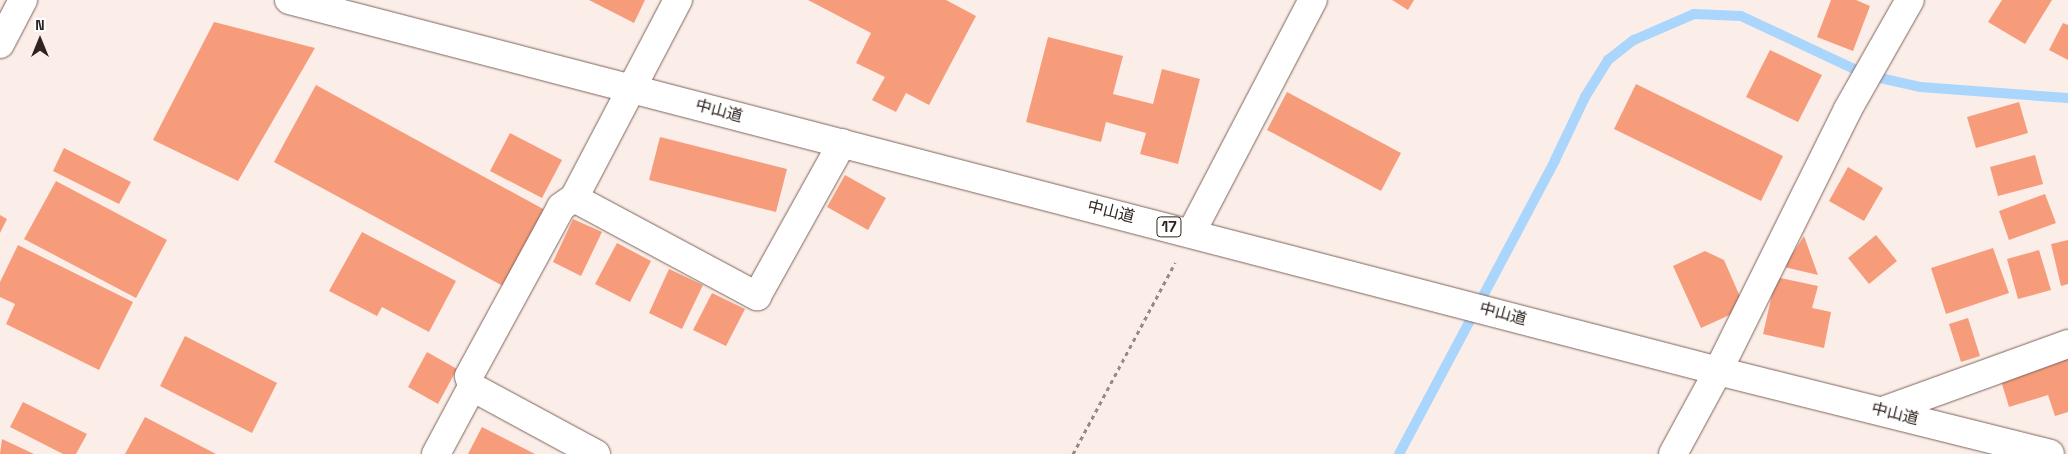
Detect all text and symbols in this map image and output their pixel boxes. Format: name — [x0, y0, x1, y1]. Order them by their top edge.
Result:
north arrow — [15, 15, 65, 65]
text: N — [35, 16, 45, 34]
street label: 中山道 — [693, 96, 745, 126]
street label: 中山道 — [1085, 197, 1137, 227]
road number: 17 — [1155, 214, 1183, 240]
street label: 中山道 — [1477, 299, 1529, 329]
street label: 中山道 — [1869, 399, 1921, 429]

